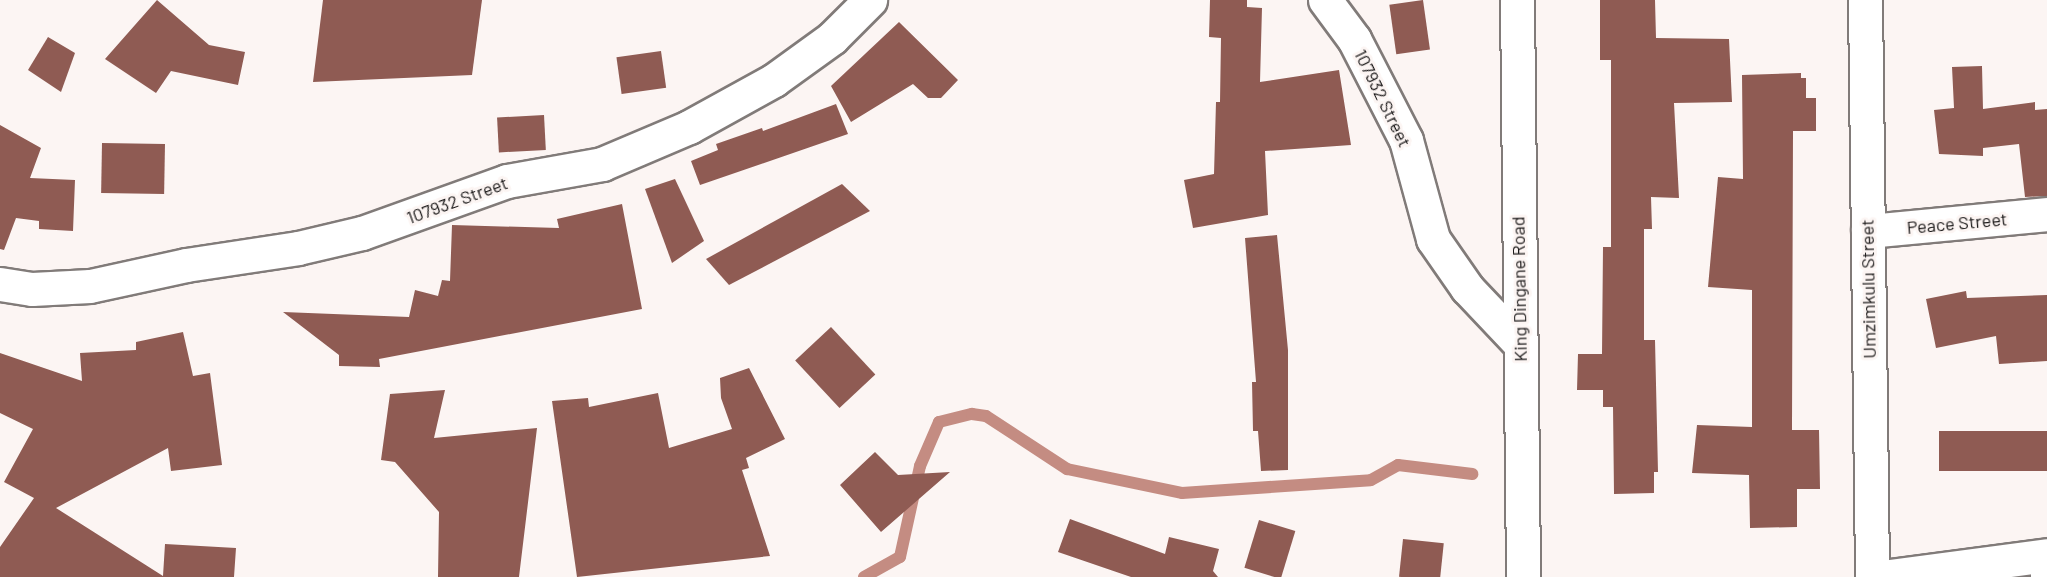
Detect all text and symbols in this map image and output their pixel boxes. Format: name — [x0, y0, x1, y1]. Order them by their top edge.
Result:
street label: 107932 Street — [1350, 46, 1416, 150]
street label: 107932 Street — [403, 172, 511, 228]
street label: Peace Street — [1906, 208, 2008, 238]
street label: King Dingane Road — [1507, 216, 1531, 362]
street label: Umzimkulu Street — [1856, 219, 1880, 359]

